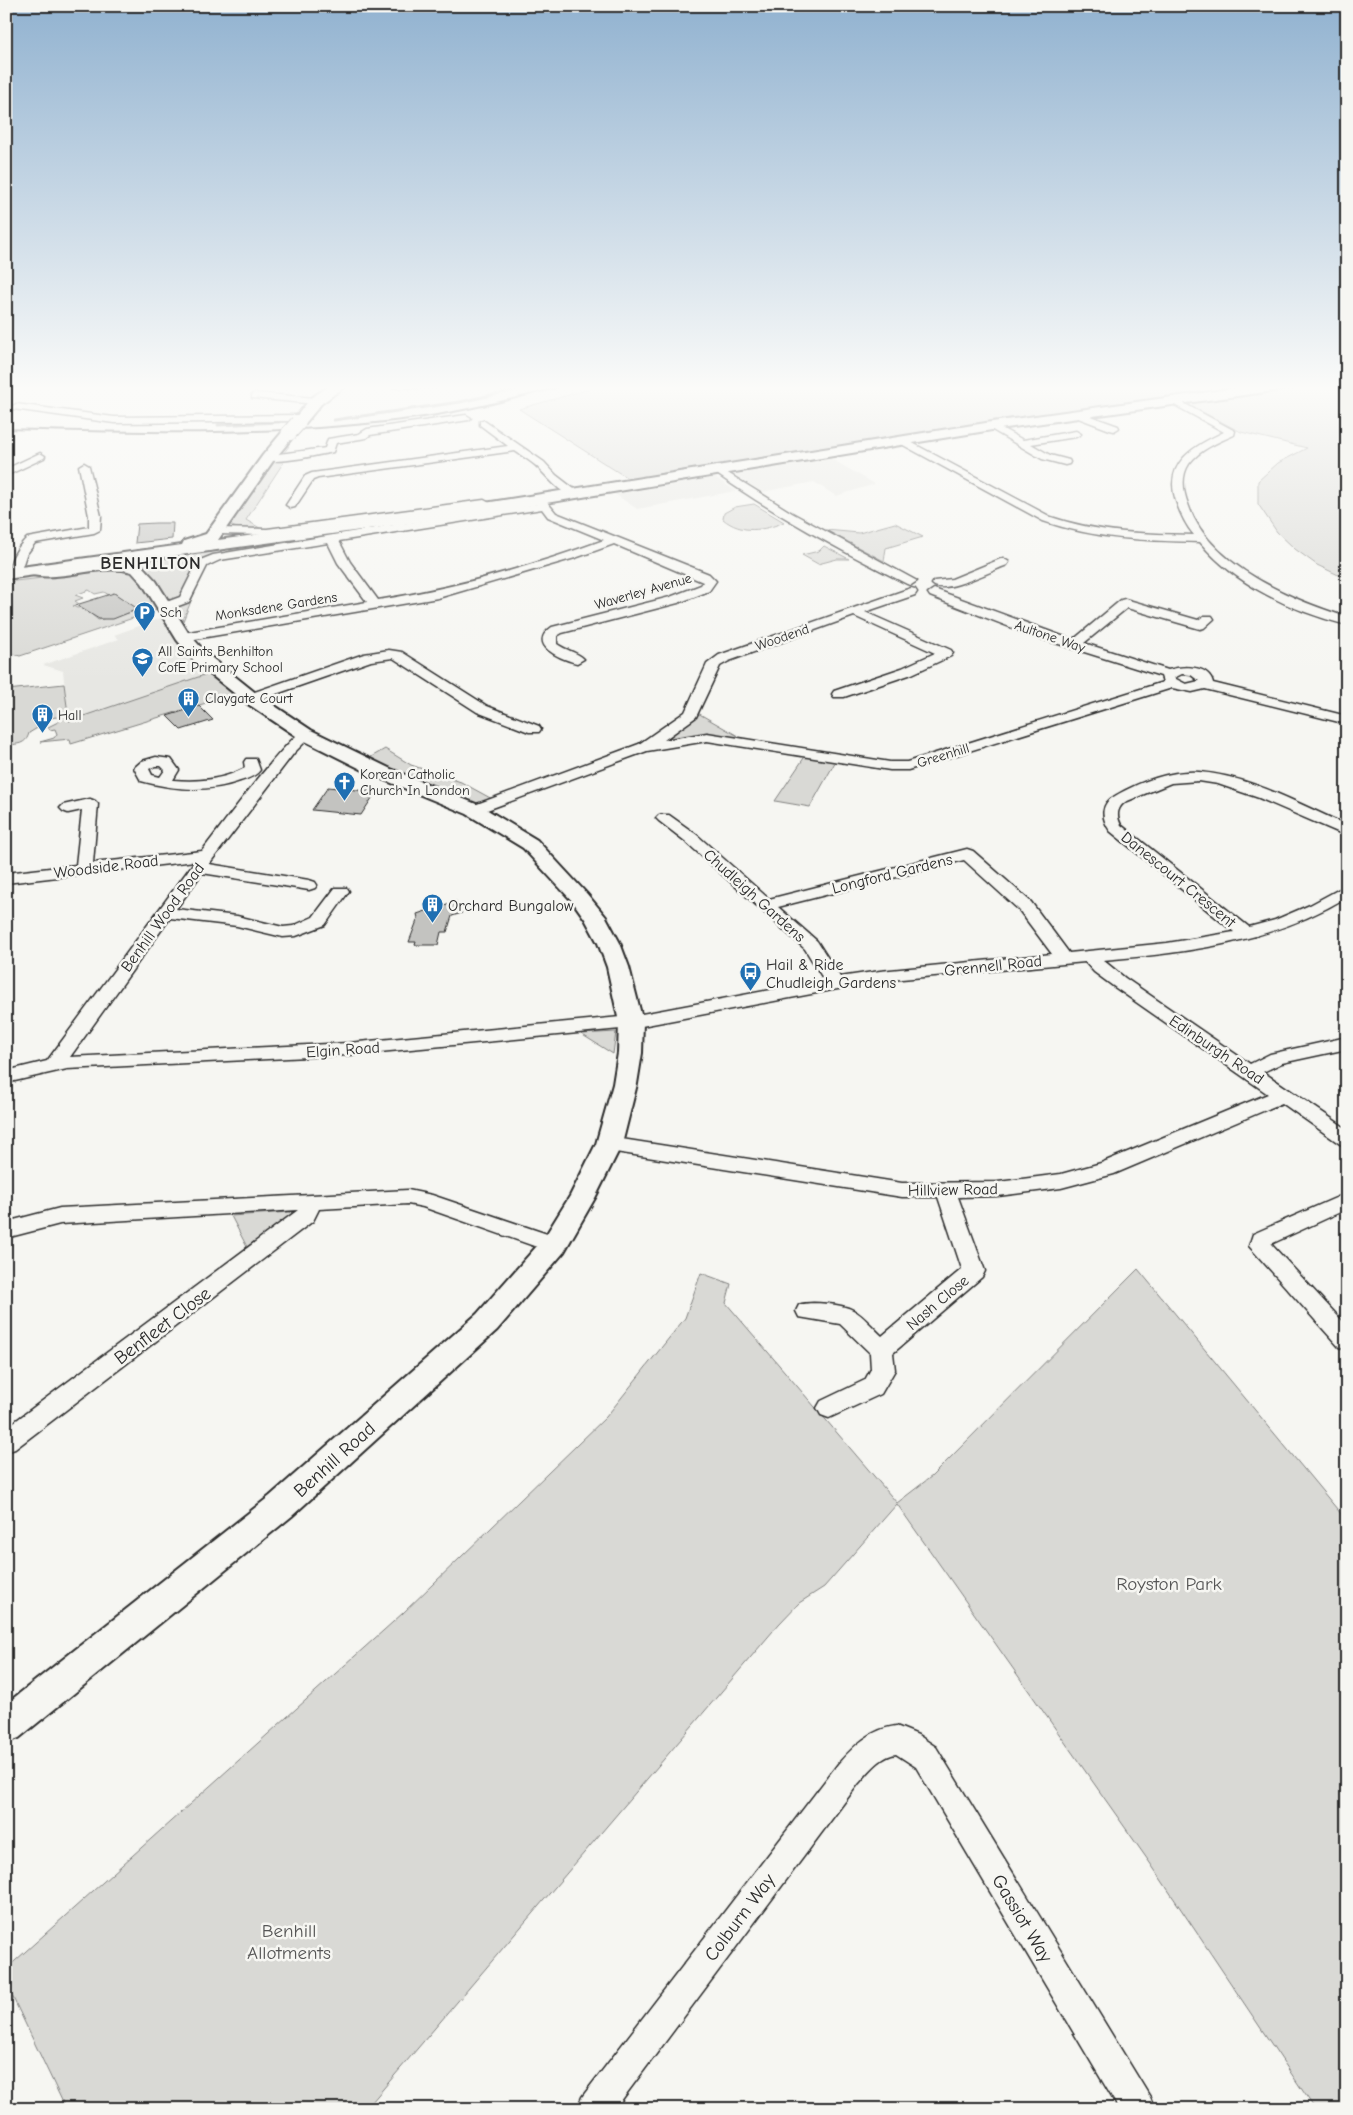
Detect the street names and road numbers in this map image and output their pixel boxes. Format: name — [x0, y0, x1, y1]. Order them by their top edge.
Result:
street label: Waverley Avenue — [593, 570, 694, 613]
street label: Monksdene Gardens — [214, 588, 339, 625]
street label: Aultone Way — [1012, 616, 1088, 657]
street label: Woodend — [753, 620, 811, 655]
street label: Greenhill — [915, 739, 971, 771]
street label: Danescourt Crescent — [1117, 828, 1240, 932]
street label: Chudleigh Gardens — [700, 845, 809, 946]
street label: Longford Gardens — [830, 850, 955, 898]
street label: Woodside Road — [53, 852, 159, 882]
street label: Benhill Wood Road — [117, 860, 208, 975]
street label: Grennell Road — [943, 952, 1043, 980]
street label: Edinburgh Road — [1166, 1012, 1267, 1088]
street label: Elgin Road — [306, 1038, 381, 1062]
street label: Hillview Road — [908, 1180, 998, 1200]
street label: Nash Close — [903, 1272, 972, 1334]
street label: Benfleet Close — [110, 1282, 215, 1369]
street label: Benhill Road — [289, 1417, 380, 1502]
street label: Colburn Way — [700, 1869, 780, 1966]
street label: Gassiot Way — [987, 1871, 1057, 1967]

